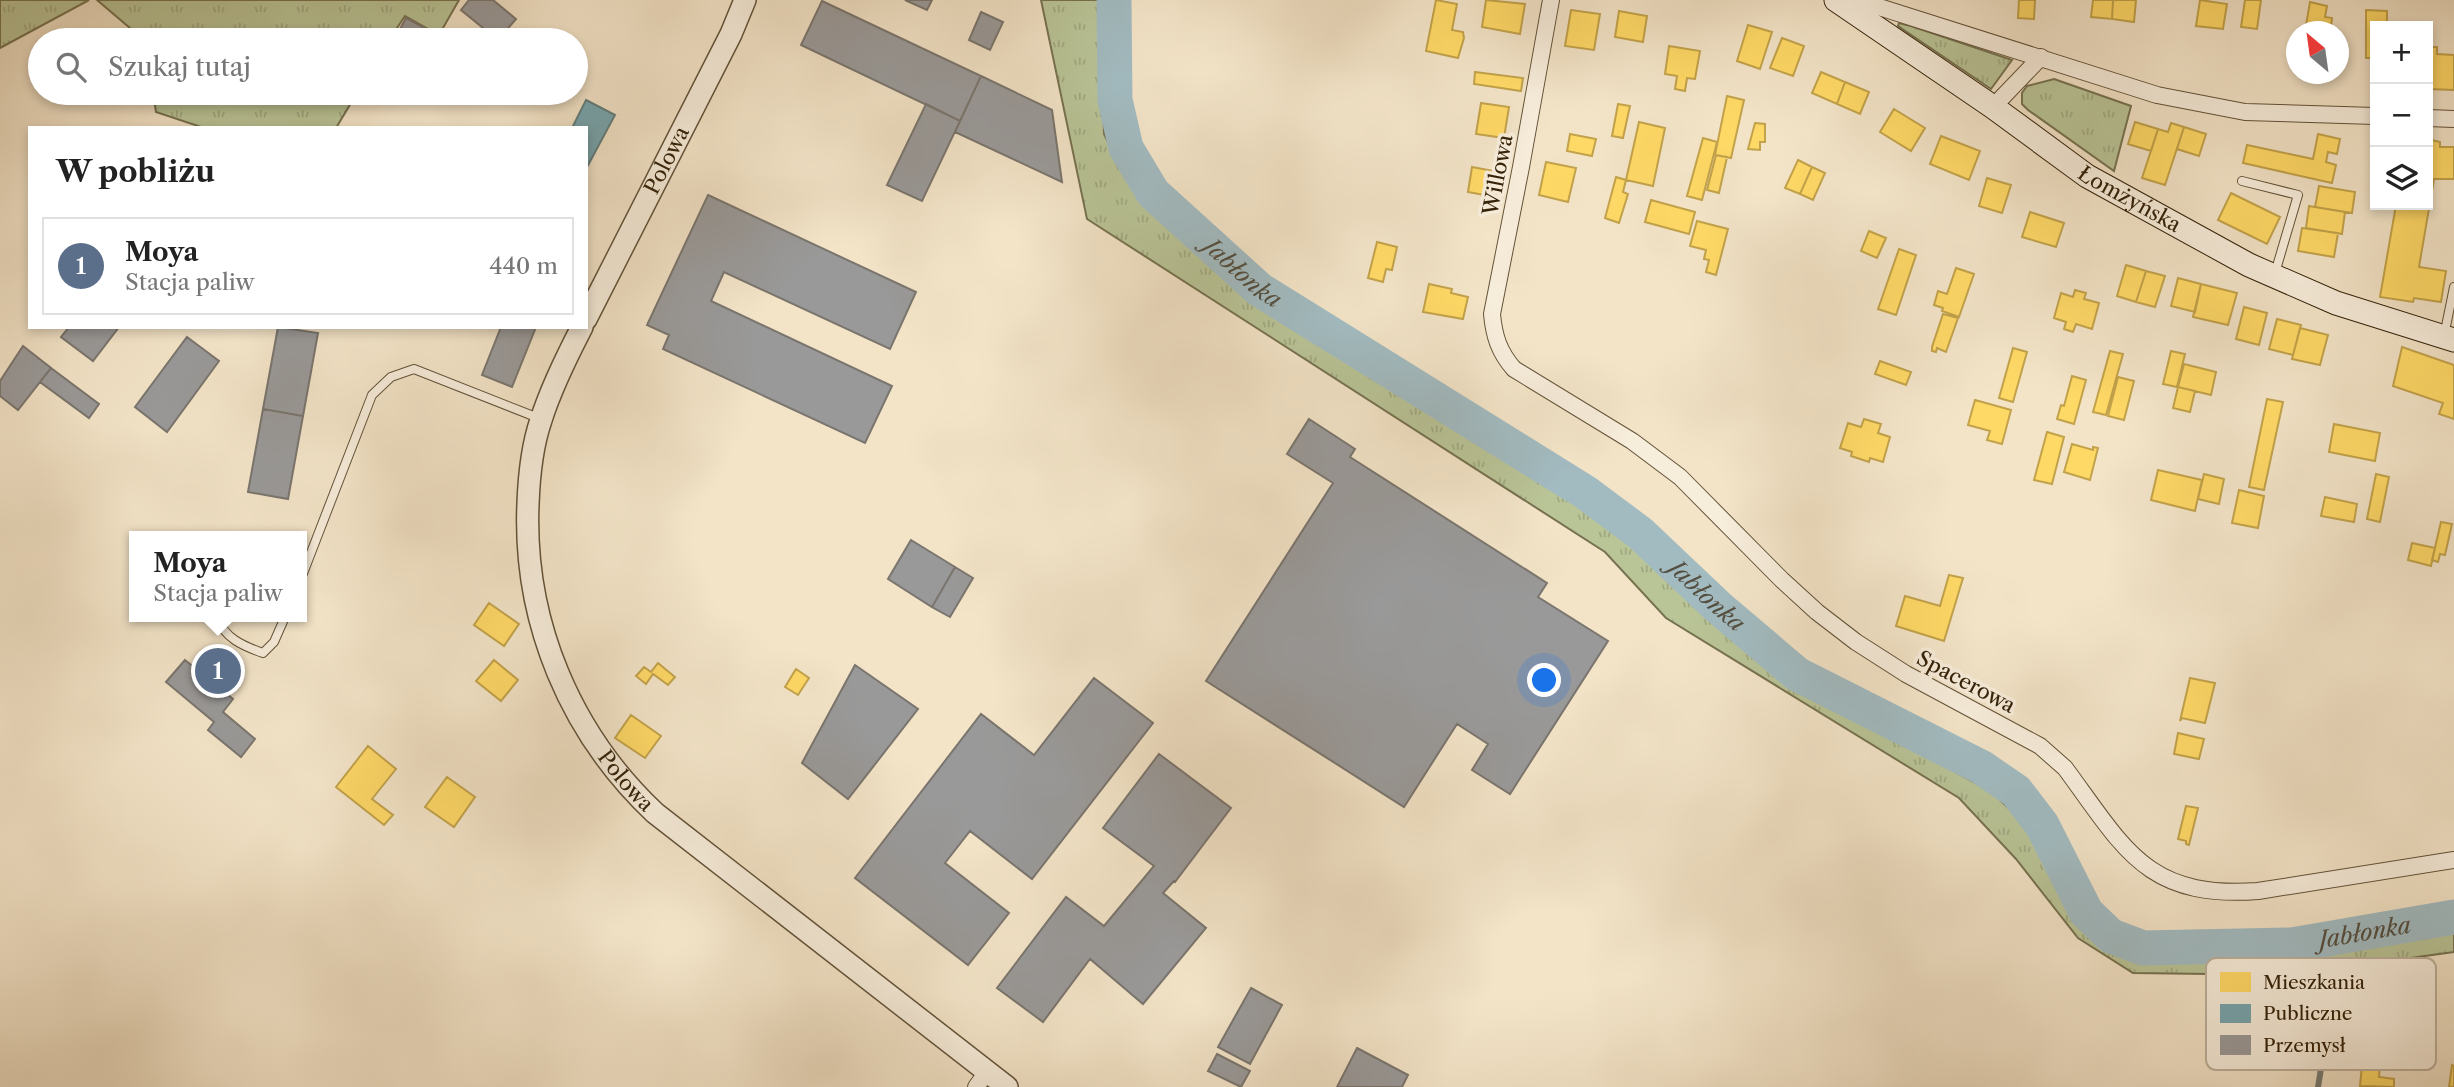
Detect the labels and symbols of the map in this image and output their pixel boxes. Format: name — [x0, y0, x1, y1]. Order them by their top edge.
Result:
north arrow — [2286, 21, 2349, 84]
street label: Polowa — [639, 121, 694, 198]
street label: Willowa — [1477, 131, 1518, 219]
street label: Łomżyńska — [2073, 161, 2186, 238]
water label: Jabłonka — [1193, 227, 1287, 314]
water label: Jabłonka — [1658, 549, 1751, 638]
pin: 1 — [195, 645, 241, 697]
street label: Spacerowa — [1913, 645, 2021, 718]
your location — [1527, 663, 1561, 697]
street label: Polowa — [593, 745, 660, 817]
water label: Jabłonka — [2309, 911, 2413, 955]
legend — [2206, 958, 2436, 1070]
text: Mieszkania — [2263, 971, 2365, 994]
text: Publiczne — [2263, 1002, 2352, 1025]
text: Przemysł — [2263, 1034, 2346, 1057]

